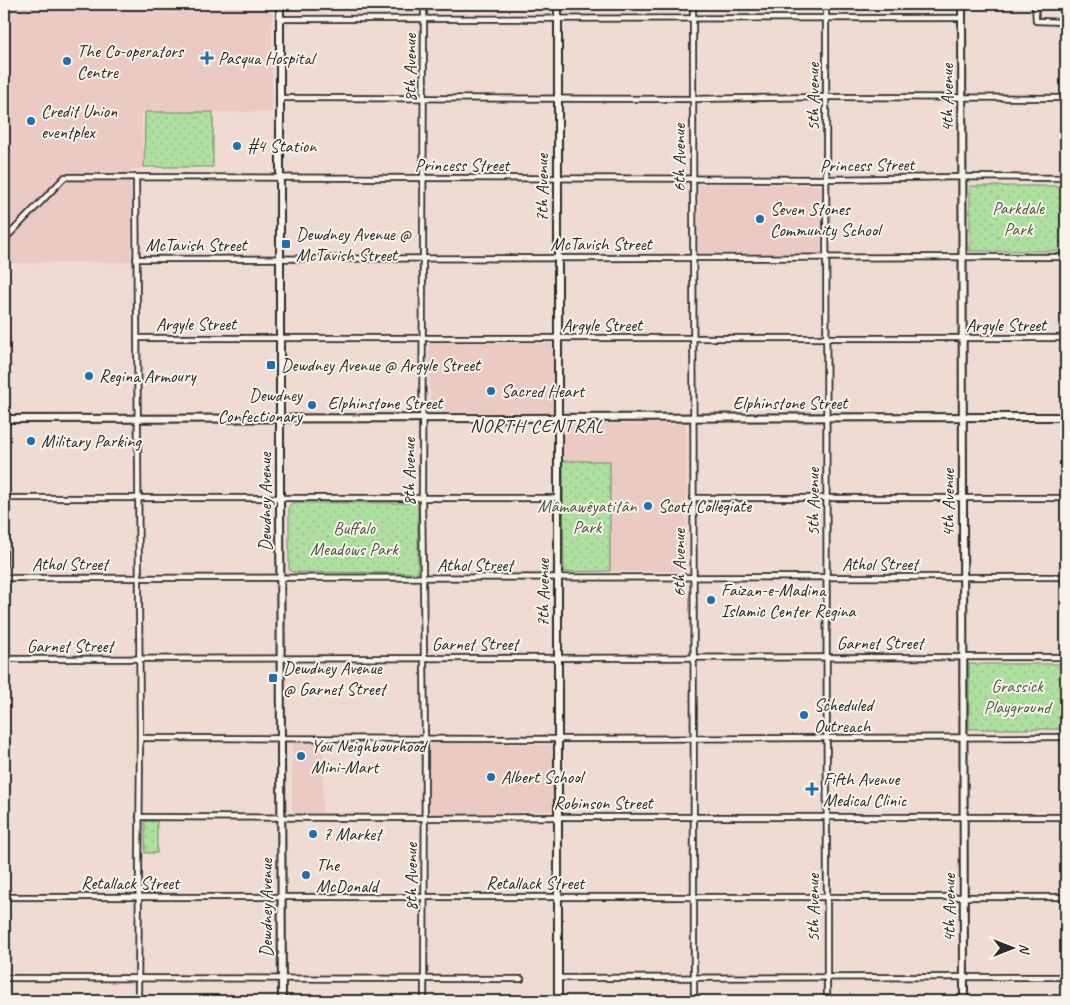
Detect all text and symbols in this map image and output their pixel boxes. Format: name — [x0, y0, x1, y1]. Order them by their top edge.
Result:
street label: 8th Avenue — [399, 33, 421, 102]
place label: The Co-operators Centre — [77, 40, 185, 83]
place label: Pasqua Hospital — [218, 47, 317, 69]
marker: Pasqua Hospital — [200, 51, 214, 65]
marker: The Co-operators Centre — [61, 55, 73, 67]
street label: 5th Avenue — [802, 62, 824, 131]
street label: 4th Avenue — [936, 63, 958, 132]
place label: Credit Union eventplex — [41, 100, 118, 143]
marker: Credit Union eventplex — [25, 115, 37, 127]
street label: 6th Avenue — [668, 123, 690, 192]
place label: #4 Station — [247, 135, 317, 157]
marker: #4 Station — [231, 140, 243, 152]
street label: 7th Avenue — [531, 153, 553, 222]
street label: Princess Street — [820, 153, 916, 177]
street label: Princess Street — [415, 154, 511, 176]
park label: Parkdale Park — [992, 197, 1045, 240]
place label: Seven Stones Community School — [770, 198, 883, 241]
marker: Seven Stones Community School — [754, 213, 766, 225]
place label: Dewdney Avenue @ McTavish Street — [296, 223, 412, 266]
street label: McTavish Street — [550, 233, 654, 255]
street label: McTavish Street — [145, 234, 249, 256]
marker: Dewdney Avenue @ McTavish Street — [280, 238, 292, 250]
street label: Argyle Street — [156, 313, 238, 335]
street label: Argyle Street — [562, 314, 644, 336]
street label: Argyle Street — [966, 314, 1048, 336]
place label: Dewdney Avenue @ Argyle Street — [281, 354, 482, 376]
marker: Dewdney Avenue @ Argyle Street — [265, 359, 277, 371]
place label: Regina Armoury — [99, 365, 197, 387]
marker: Regina Armoury — [83, 370, 95, 382]
place label: Sacred Heart — [501, 380, 586, 402]
place label: Dewdney Confectionary — [218, 384, 304, 427]
marker: Sacred Heart — [485, 385, 497, 397]
street label: Elphinstone Street — [328, 392, 444, 414]
street label: Elphinstone Street — [733, 392, 849, 414]
marker: Dewdney Confectionary — [306, 399, 318, 411]
district label: NORTH CENTRAL — [470, 414, 604, 438]
place label: Military Parking — [41, 430, 142, 452]
marker: Military Parking — [25, 435, 37, 447]
street label: 8th Avenue — [398, 437, 420, 506]
street label: Dewdney Avenue — [254, 451, 276, 551]
street label: 5th Avenue — [802, 467, 824, 536]
street label: 4th Avenue — [937, 468, 959, 537]
park label: Mâmawêyatitân Park — [538, 495, 637, 538]
place label: Scott Collegiate — [658, 495, 752, 517]
marker: Scott Collegiate — [642, 500, 654, 512]
park label: Buffalo Meadows Park — [310, 517, 399, 560]
street label: 6th Avenue — [668, 528, 690, 597]
street label: Athol Street — [32, 553, 111, 575]
street label: Athol Street — [842, 553, 921, 575]
street label: Athol Street — [437, 554, 516, 576]
street label: 7th Avenue — [532, 558, 554, 627]
place label: Faizan-e-Madina Islamic Center Regina — [721, 579, 857, 622]
marker: Faizan-e-Madina Islamic Center Regina — [705, 594, 717, 606]
street label: Garnet Street — [837, 632, 926, 654]
street label: Garnet Street — [432, 633, 521, 655]
street label: Garnet Street — [27, 635, 116, 657]
place label: Dewdney Avenue @ Garnet Street — [283, 657, 389, 700]
marker: Dewdney Avenue @ Garnet Street — [267, 672, 279, 684]
park label: Grassick Playground — [984, 675, 1053, 718]
place label: Scheduled Outreach — [814, 694, 875, 737]
marker: Scheduled Outreach — [798, 709, 810, 721]
place label: You Neighbourhood Mini-Mart — [311, 735, 429, 778]
marker: You Neighbourhood Mini-Mart — [295, 750, 307, 762]
place label: Albert School — [501, 766, 585, 788]
place label: Fifth Avenue Medical Clinic — [823, 768, 908, 811]
marker: Albert School — [485, 771, 497, 783]
marker: Fifth Avenue Medical Clinic — [805, 782, 819, 796]
street label: Robinson Street — [554, 792, 655, 814]
place label: 7 Market — [323, 823, 384, 845]
marker: 7 Market — [307, 828, 319, 840]
street label: 8th Avenue — [400, 842, 422, 911]
place label: The McDonald — [316, 854, 380, 897]
street label: Dewdney Avenue — [255, 857, 277, 957]
marker: The McDonald — [300, 869, 312, 881]
street label: Retallack Street — [81, 872, 181, 894]
street label: Retallack Street — [486, 872, 586, 894]
street label: 5th Avenue — [802, 873, 824, 942]
street label: 4th Avenue — [938, 873, 960, 942]
north arrow — [988, 922, 1038, 972]
text: N — [1016, 944, 1033, 955]

